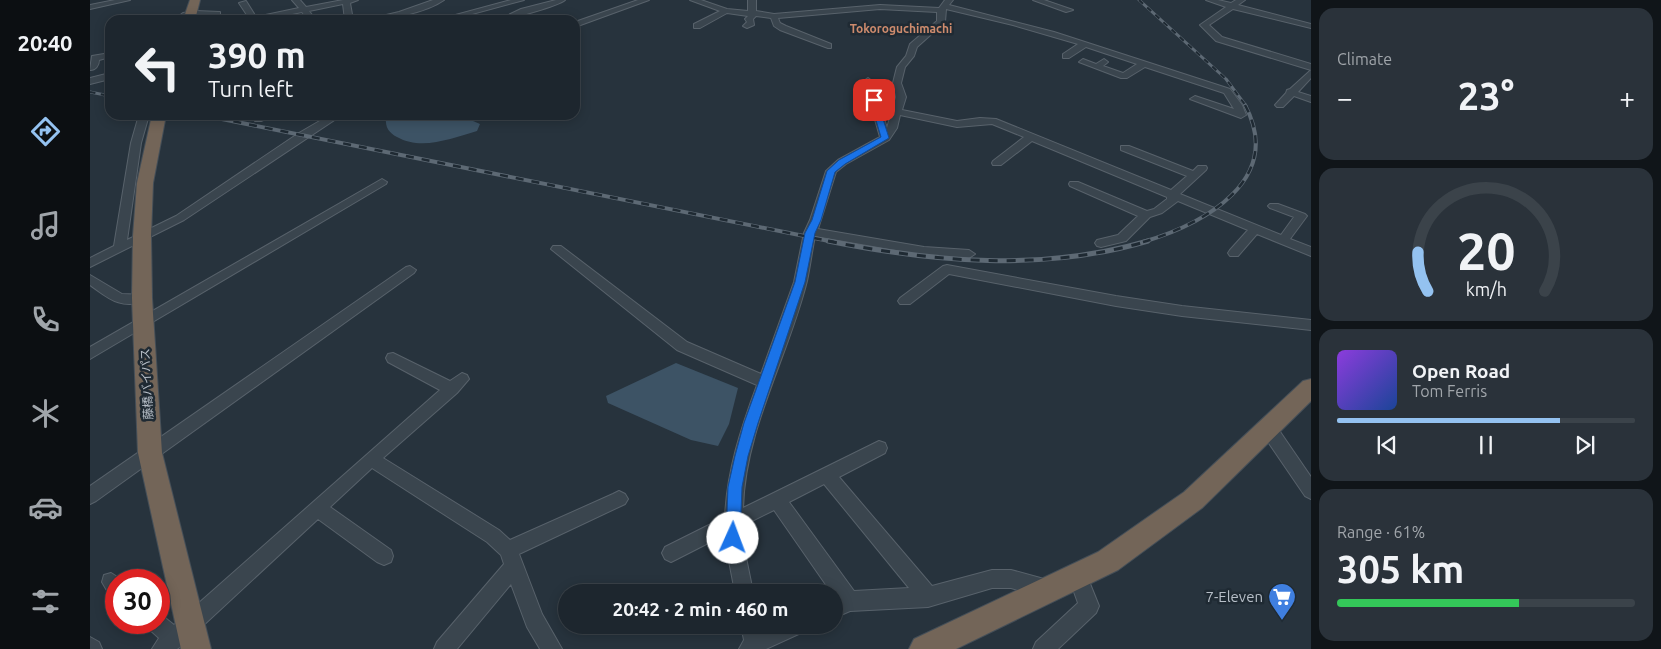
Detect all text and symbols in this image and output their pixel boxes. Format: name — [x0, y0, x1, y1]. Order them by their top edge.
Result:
district label: Tokoroguchimachi — [850, 22, 952, 35]
text: 20:40 — [17, 30, 73, 55]
icon: left — [125, 35, 190, 100]
text: 390 m — [208, 35, 306, 75]
text: Climate — [1337, 50, 1392, 68]
text: 23° — [1458, 75, 1514, 117]
text: Turn left — [208, 76, 293, 101]
pin — [853, 79, 895, 121]
text: − — [1337, 82, 1353, 113]
text: + — [1619, 82, 1635, 113]
icon: arrive — [860, 86, 888, 114]
icon: directions — [28, 114, 63, 149]
icon: music — [28, 208, 63, 243]
text: 20 — [1457, 222, 1515, 280]
text: km/h — [1465, 279, 1507, 299]
icon: phone — [28, 302, 63, 337]
street label: 藤橋バイパス — [138, 348, 155, 420]
text: Open Road — [1412, 360, 1510, 382]
text: Tom Ferris — [1412, 382, 1487, 400]
icon: climate — [28, 396, 63, 431]
icon: previous — [1373, 431, 1401, 459]
icon: pause — [1472, 431, 1500, 459]
icon: next — [1571, 431, 1599, 459]
icon: car — [28, 490, 63, 525]
position arrow — [706, 511, 758, 563]
text: Range · 61% — [1337, 523, 1425, 541]
text: 305 km — [1337, 548, 1464, 590]
speed limit sign: 30 — [105, 569, 170, 634]
supermarket icon: 7-Eleven — [1267, 582, 1297, 621]
icon: filters — [28, 584, 63, 619]
place label: 7-Eleven — [1205, 588, 1263, 605]
text: 20:42 · 2 min · 460 m — [613, 598, 788, 620]

